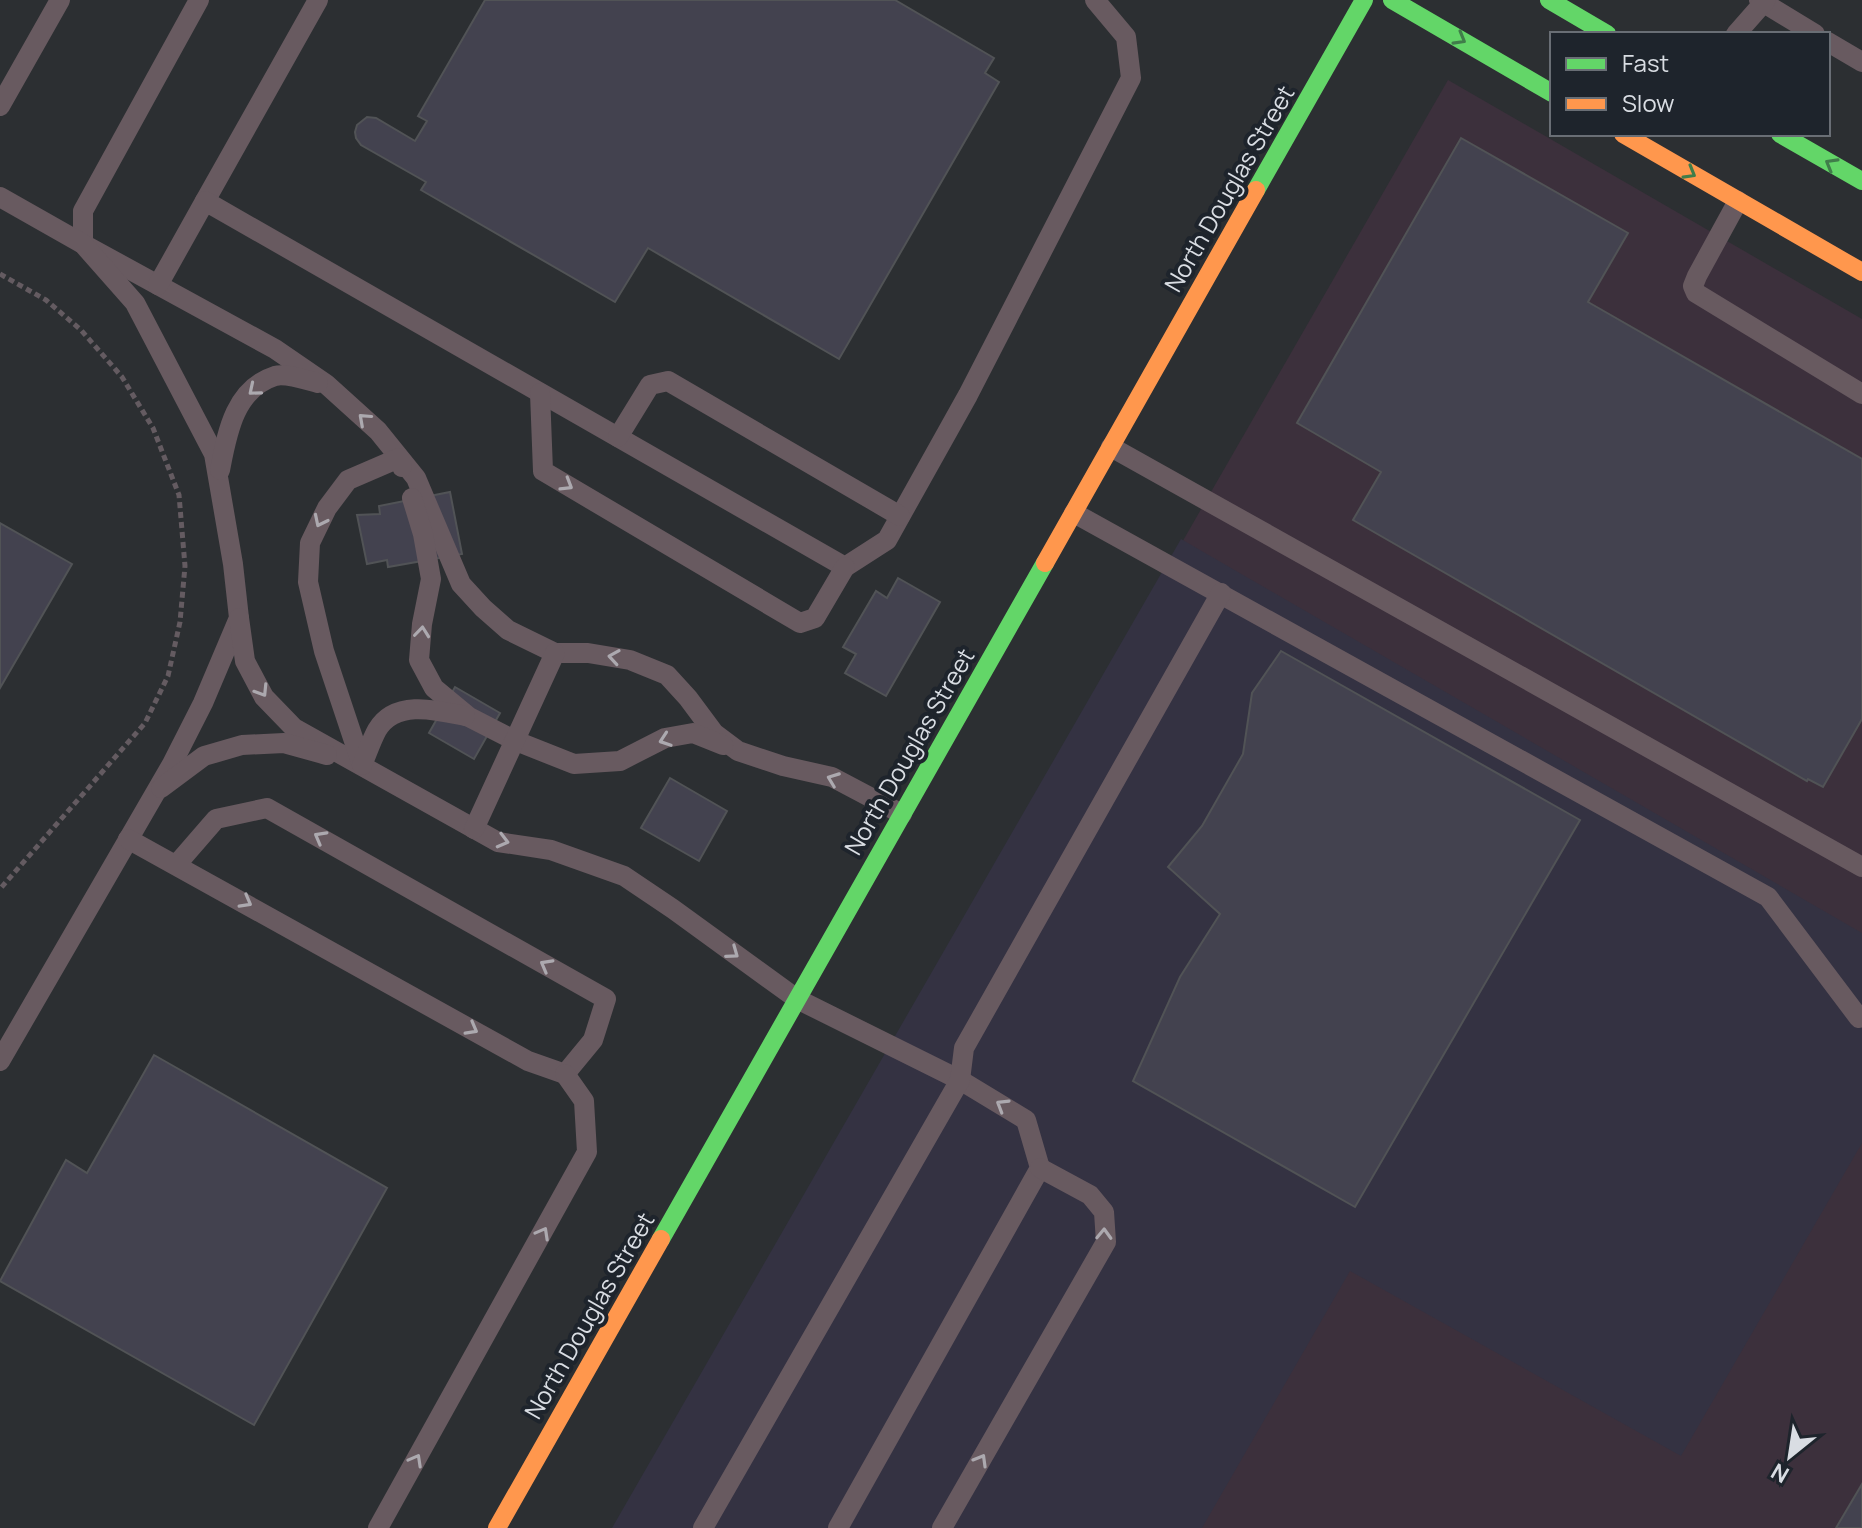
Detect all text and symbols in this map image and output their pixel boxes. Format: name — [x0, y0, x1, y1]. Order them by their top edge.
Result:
one-way arrow — [1451, 29, 1466, 45]
legend — [1550, 32, 1830, 136]
text: Fast — [1622, 46, 1669, 79]
street label: North Douglas Street — [1156, 79, 1301, 298]
text: Slow — [1622, 86, 1675, 119]
one-way arrow — [1826, 158, 1840, 174]
one-way arrow — [1682, 163, 1696, 179]
one-way arrow — [249, 380, 264, 395]
one-way arrow — [359, 414, 374, 428]
one-way arrow — [558, 475, 573, 491]
one-way arrow — [314, 513, 330, 527]
one-way arrow — [413, 626, 430, 639]
street label: North Douglas Street — [836, 642, 981, 861]
one-way arrow — [608, 650, 621, 667]
one-way arrow — [252, 682, 267, 696]
one-way arrow — [659, 731, 673, 747]
one-way arrow — [827, 772, 841, 789]
one-way arrow — [314, 831, 329, 847]
one-way arrow — [496, 832, 509, 848]
one-way arrow — [237, 892, 251, 908]
one-way arrow — [725, 943, 739, 957]
one-way arrow — [541, 959, 555, 975]
one-way arrow — [464, 1020, 479, 1035]
one-way arrow — [996, 1100, 1011, 1115]
street label: North Douglas Street — [516, 1206, 661, 1425]
one-way arrow — [533, 1226, 548, 1241]
one-way arrow — [1095, 1227, 1112, 1239]
north arrow — [1750, 1416, 1830, 1496]
one-way arrow — [406, 1454, 422, 1469]
one-way arrow — [971, 1455, 987, 1469]
text: N — [1766, 1456, 1794, 1490]

